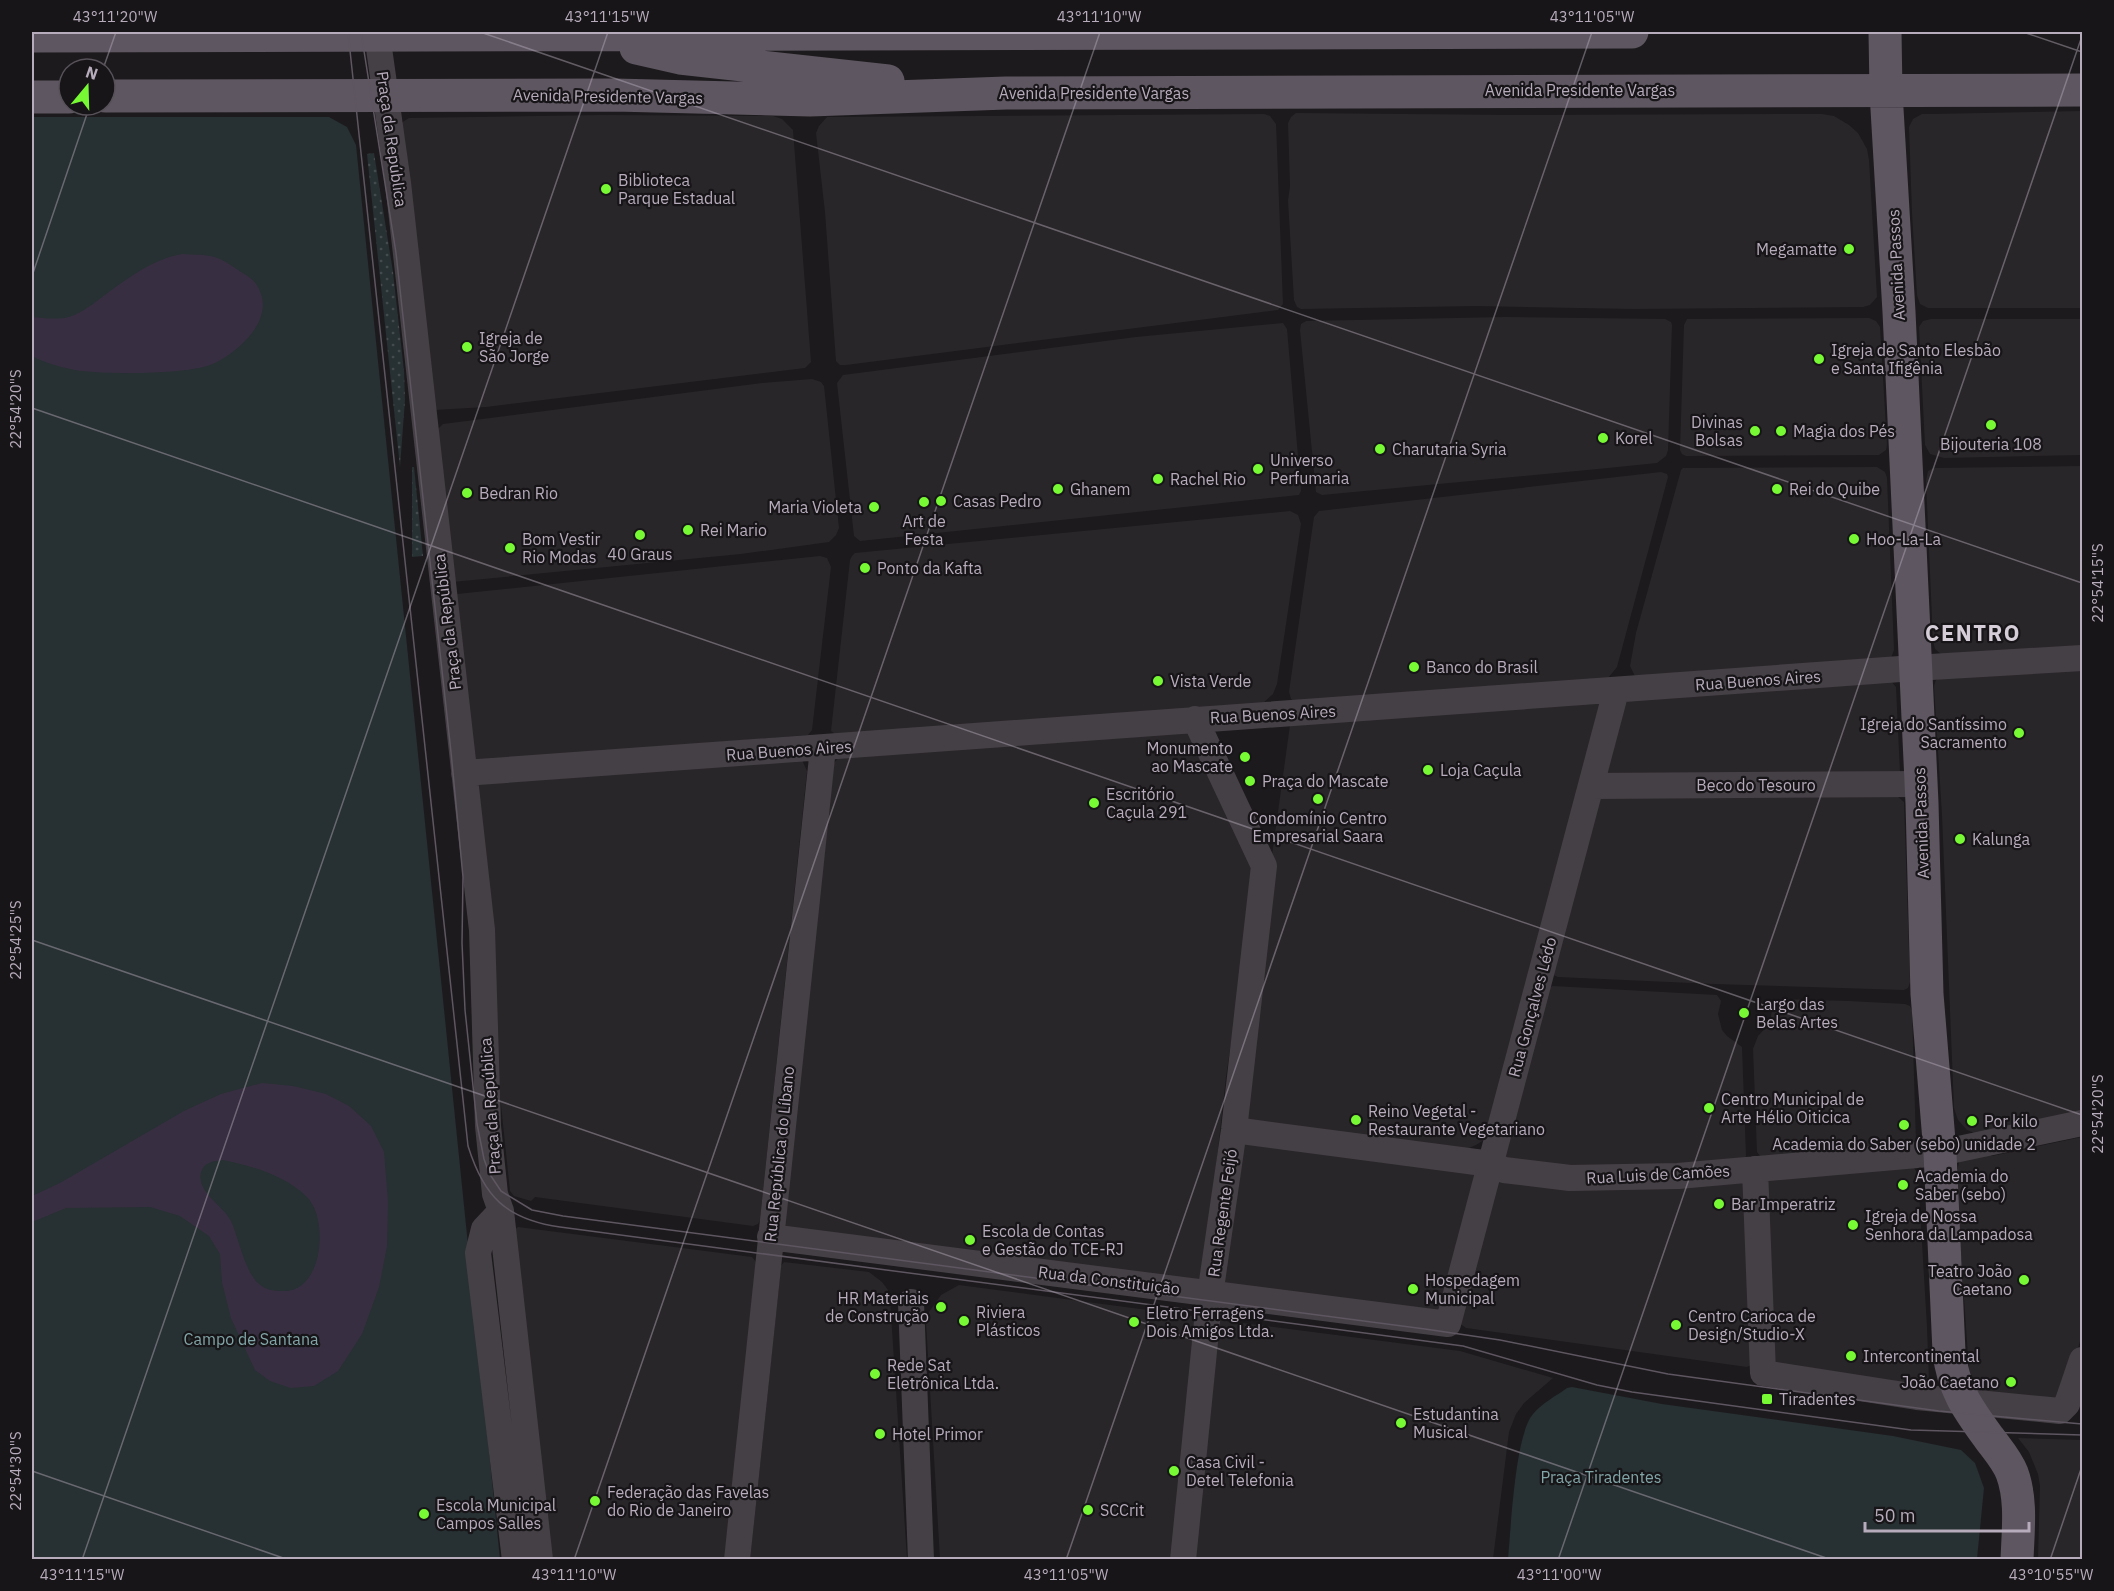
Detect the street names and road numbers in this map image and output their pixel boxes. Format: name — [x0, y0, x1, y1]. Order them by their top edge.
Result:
street label: Praça da República — [373, 70, 412, 209]
street label: Avenida Presidente Vargas — [1485, 80, 1675, 100]
street label: Avenida Presidente Vargas — [999, 83, 1189, 103]
street label: Avenida Presidente Vargas — [513, 84, 703, 108]
street label: Avenida Passos — [1883, 209, 1909, 321]
street label: Praça da República — [429, 552, 465, 691]
street label: Rua Buenos Aires — [1694, 666, 1822, 694]
street label: Rua Buenos Aires — [1209, 701, 1337, 727]
street label: Rua Buenos Aires — [725, 736, 853, 764]
street label: Avenida Passos — [1909, 767, 1933, 879]
street label: Beco do Tesouro — [1696, 775, 1816, 795]
street label: Rua Gonçalves Lédo — [1504, 935, 1560, 1079]
street label: Praça da República — [475, 1036, 505, 1175]
street label: Rua República do Líbano — [760, 1065, 798, 1243]
street label: Rua Regente Feijó — [1203, 1148, 1241, 1278]
street label: Rua Luis de Camões — [1586, 1160, 1730, 1188]
street label: Rua da Constituição — [1037, 1261, 1181, 1299]

